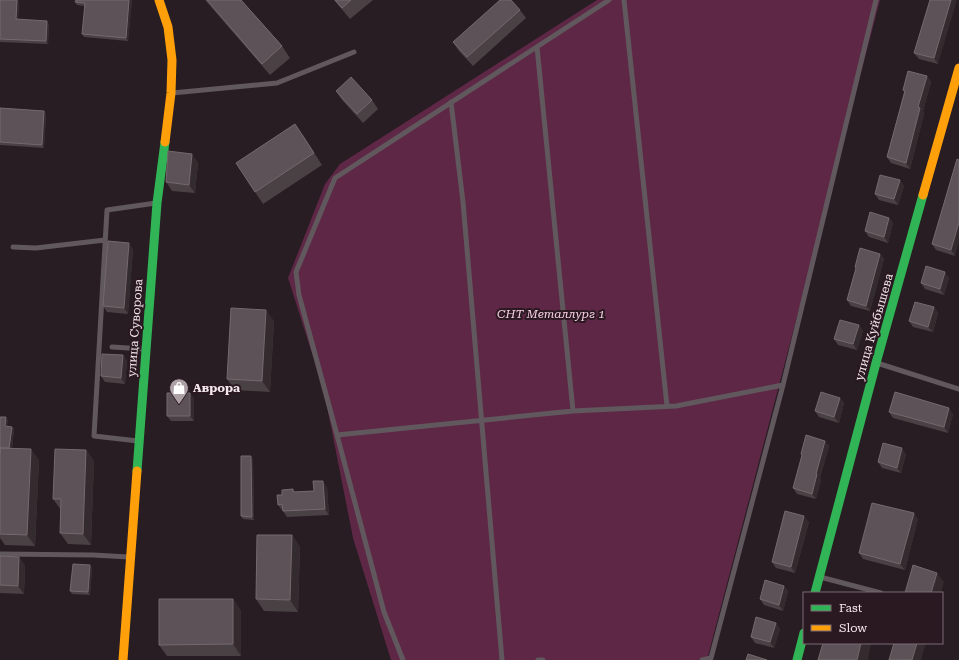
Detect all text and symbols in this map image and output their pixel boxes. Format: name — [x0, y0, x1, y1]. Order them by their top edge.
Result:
street label: улица Куйбышева — [852, 271, 896, 382]
street label: улица Суворова — [125, 278, 145, 377]
park label: СНТ Металлург 1 — [497, 307, 605, 321]
shop icon: Аврора — [168, 377, 190, 405]
place label: Аврора — [193, 381, 240, 395]
legend — [803, 592, 943, 644]
text: Fast — [839, 601, 863, 615]
text: Slow — [839, 621, 867, 635]

